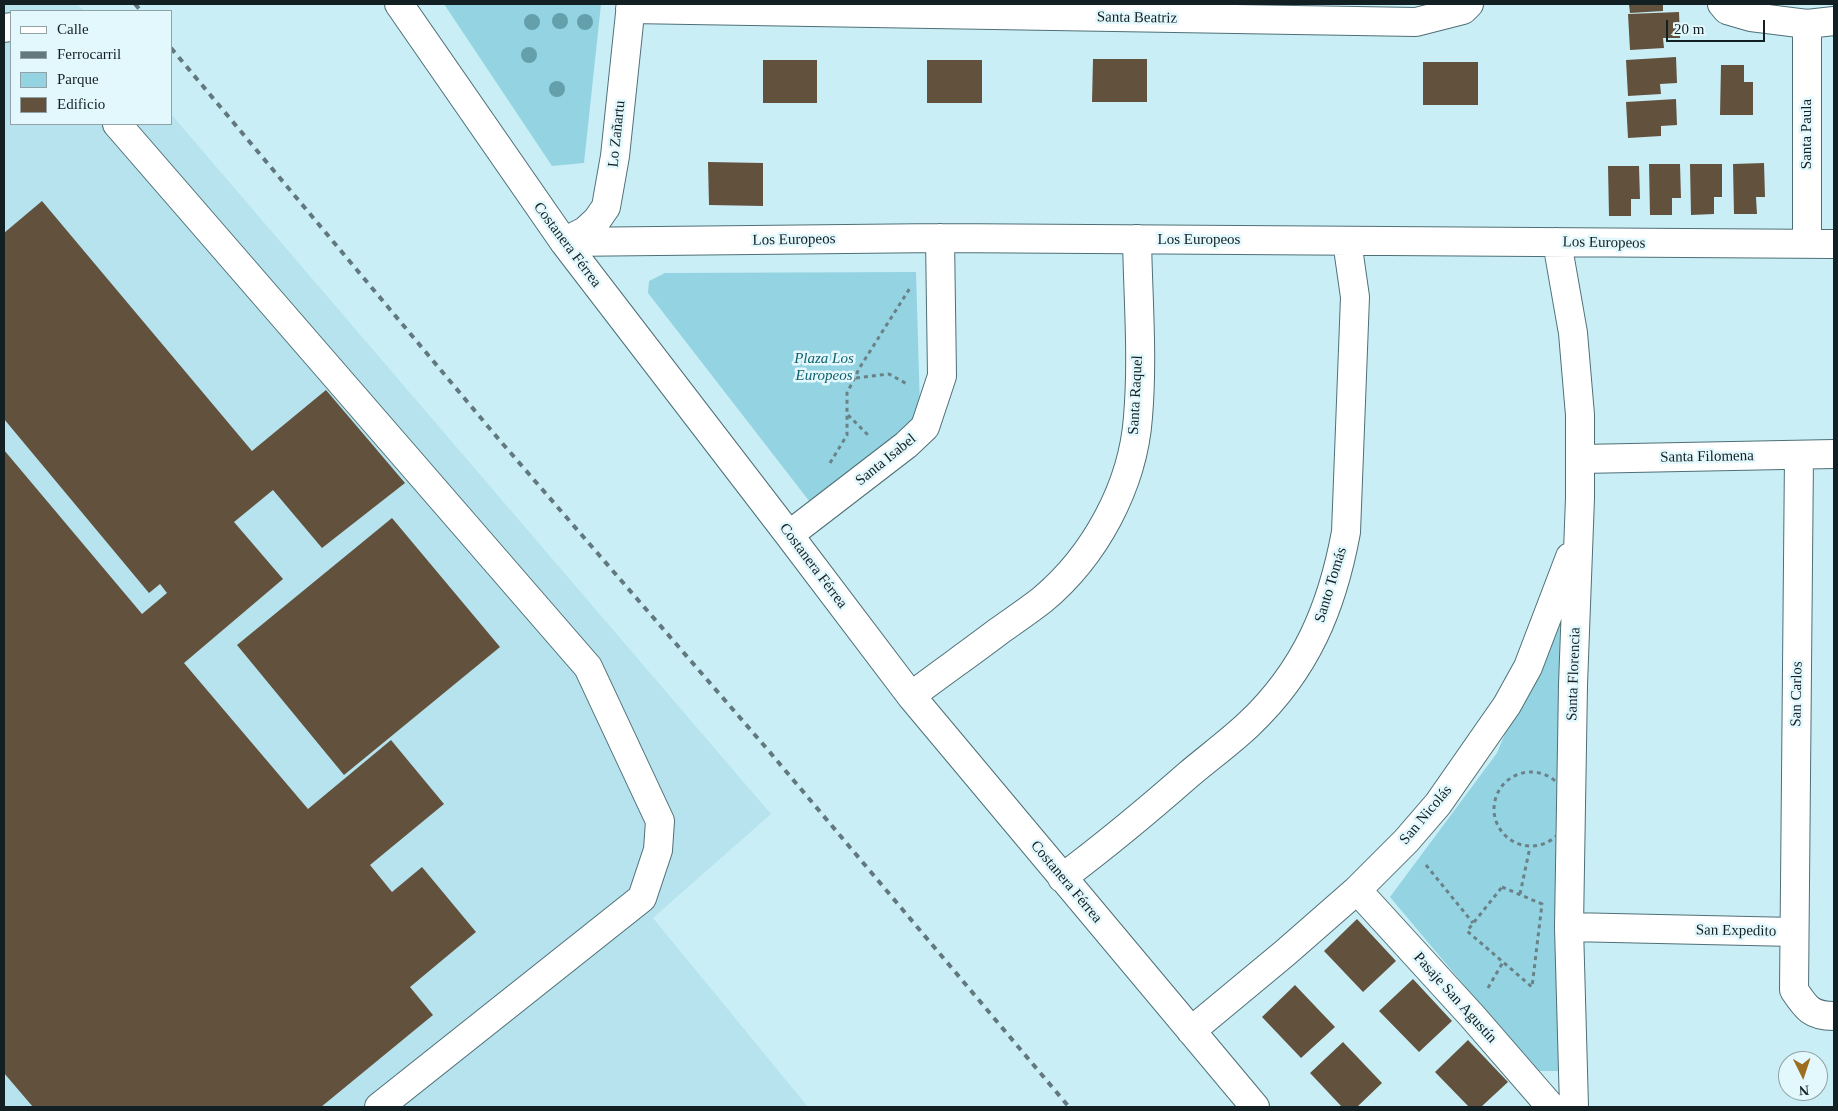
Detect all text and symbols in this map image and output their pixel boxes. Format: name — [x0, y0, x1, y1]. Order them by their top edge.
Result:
street label: Santa Beatriz — [1097, 8, 1177, 28]
legend — [10, 10, 172, 125]
scale bar — [1668, 10, 1767, 42]
text: Calle — [57, 21, 89, 37]
text: 20 m — [1674, 21, 1704, 37]
text: Ferrocarril — [57, 46, 121, 62]
text: Parque — [57, 71, 99, 87]
text: Edificio — [57, 96, 105, 112]
street label: Santa Paula — [1798, 99, 1816, 169]
street label: Lo Zañartu — [605, 100, 629, 168]
street label: Costanera Férrea — [529, 199, 605, 291]
street label: Los Europeos — [752, 230, 836, 250]
street label: Los Europeos — [1158, 231, 1240, 249]
street label: Los Europeos — [1562, 233, 1646, 253]
park label: Plaza Los Europeos — [794, 350, 854, 385]
street label: Santa Raquel — [1125, 355, 1147, 435]
street label: Santa Isabel — [852, 430, 920, 490]
street label: Santa Filomena — [1660, 447, 1754, 467]
street label: Costanera Férrea — [775, 520, 851, 612]
street label: Santo Tomás — [1311, 545, 1351, 625]
street label: Santa Florencia — [1563, 627, 1585, 721]
street label: San Carlos — [1787, 661, 1807, 727]
street label: San Nicolás — [1396, 782, 1456, 848]
street label: Costanera Férrea — [1026, 837, 1106, 927]
street label: San Expedito — [1696, 921, 1776, 941]
street label: Pasaje San Agustín — [1410, 949, 1500, 1047]
north arrow — [1778, 1051, 1828, 1101]
text: N — [1798, 1083, 1810, 1098]

